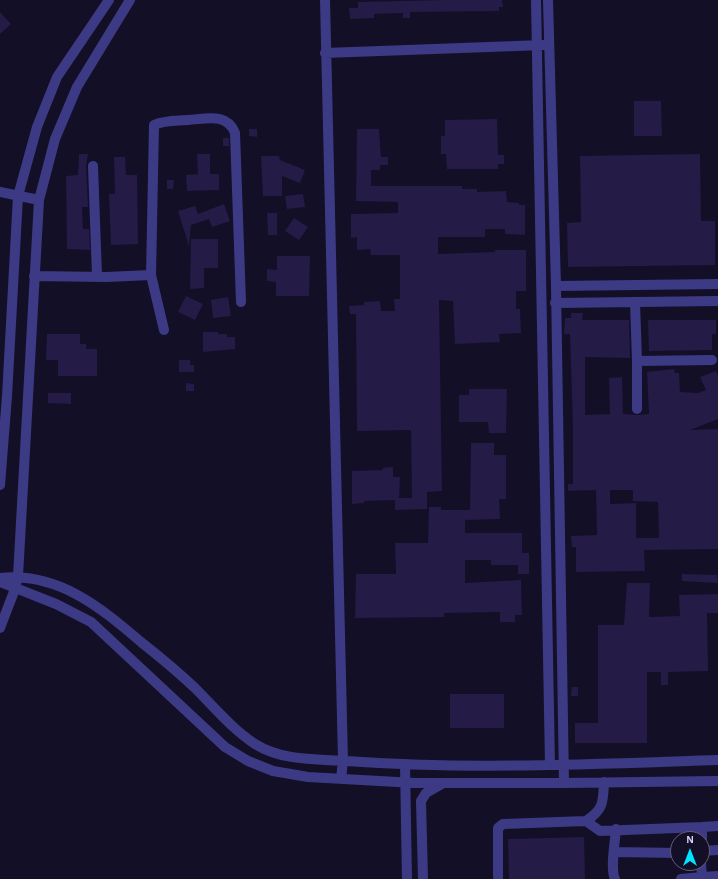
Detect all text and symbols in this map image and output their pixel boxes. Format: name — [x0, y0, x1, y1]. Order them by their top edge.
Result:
north arrow — [670, 831, 710, 871]
text: N — [686, 834, 694, 845]

